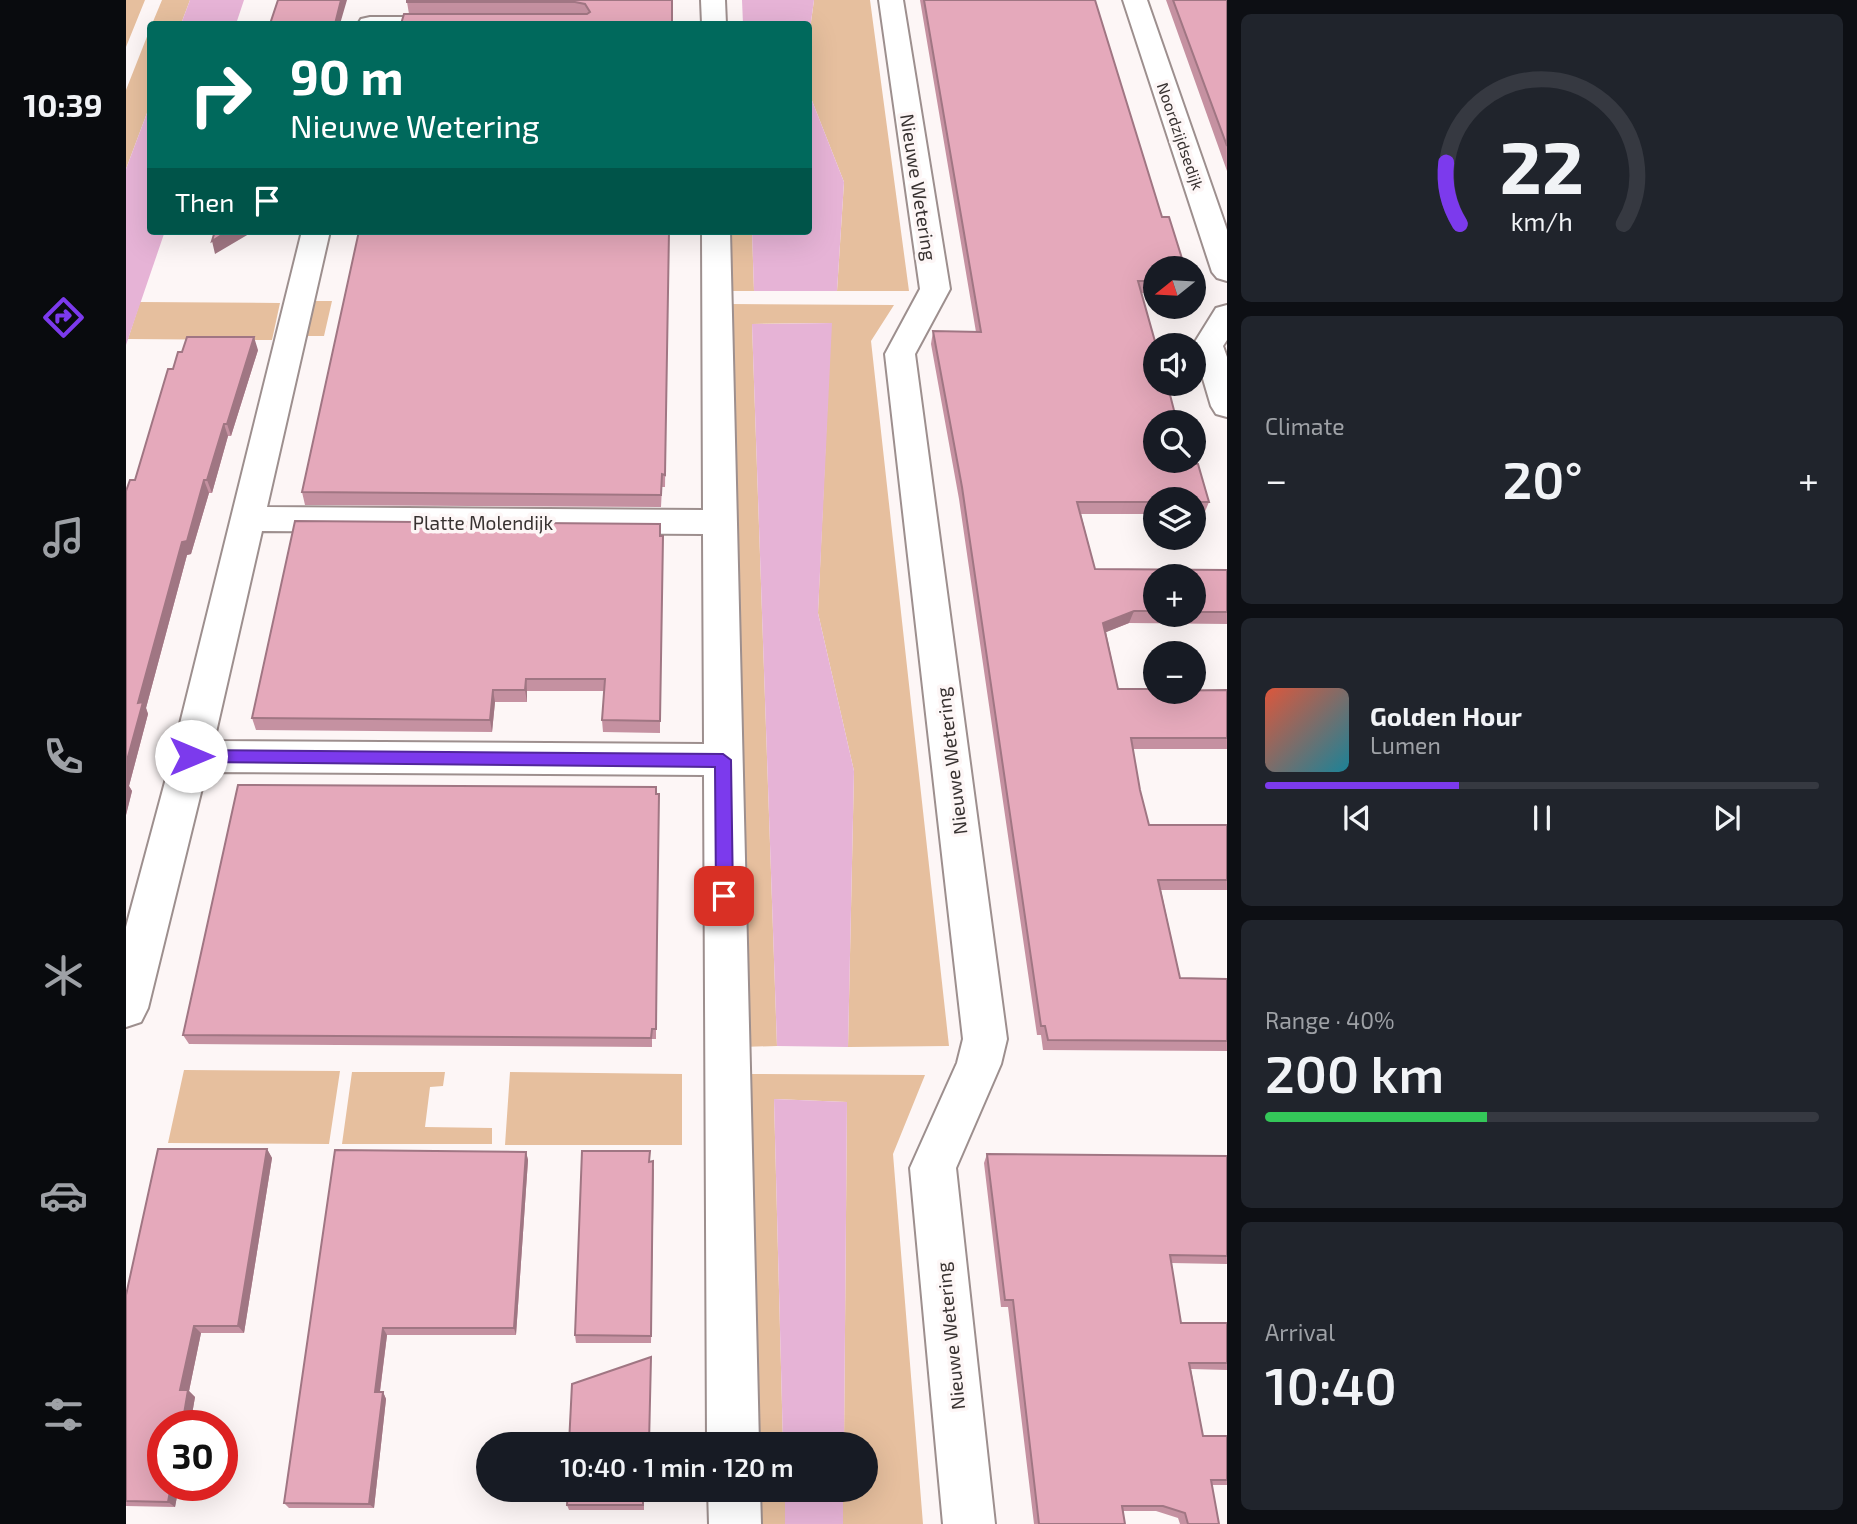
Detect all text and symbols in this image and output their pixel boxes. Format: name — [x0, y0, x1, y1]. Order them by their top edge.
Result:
text: 90 m — [290, 46, 404, 105]
icon: right — [175, 49, 266, 140]
street label: Noordzijdsedijk — [1153, 80, 1208, 192]
text: 10:39 — [23, 85, 103, 123]
text: Nieuwe Wetering — [290, 106, 540, 144]
street label: Nieuwe Wetering — [896, 112, 942, 262]
text: 22 — [1500, 121, 1584, 209]
icon: arrive — [248, 182, 286, 220]
text: Then — [175, 186, 234, 217]
text: km/h — [1511, 206, 1573, 236]
north arrow — [1143, 256, 1206, 318]
map controls — [1143, 256, 1206, 704]
icon: directions — [39, 293, 88, 342]
button: sound — [1143, 333, 1206, 396]
button: search — [1143, 410, 1206, 473]
text: Climate — [1265, 412, 1345, 440]
text: 20° — [1502, 447, 1583, 509]
text: − — [1265, 456, 1287, 502]
text: + — [1798, 456, 1819, 502]
button: layers — [1143, 487, 1206, 550]
street label: Platte Molendijk — [413, 511, 554, 534]
icon: music — [39, 513, 88, 562]
button: + — [1143, 564, 1206, 627]
button: − — [1143, 641, 1206, 704]
street label: Nieuwe Wetering — [931, 686, 971, 836]
text: Golden Hour — [1370, 700, 1522, 731]
position arrow — [154, 719, 228, 793]
text: Lumen — [1370, 731, 1441, 759]
icon: phone — [39, 732, 88, 781]
icon: previous — [1338, 799, 1376, 837]
icon: pause — [1523, 799, 1561, 837]
icon: next — [1708, 799, 1746, 837]
pin — [694, 866, 754, 926]
icon: arrive — [705, 877, 743, 915]
icon: climate — [39, 951, 88, 1000]
text: Range · 40% — [1265, 1006, 1395, 1034]
text: 200 km — [1265, 1041, 1444, 1103]
icon: car — [39, 1171, 88, 1220]
street label: Nieuwe Wetering — [931, 1261, 969, 1411]
text: Arrival — [1265, 1318, 1335, 1346]
text: 10:40 — [1265, 1353, 1397, 1415]
icon: filters — [39, 1390, 88, 1439]
speed limit sign: 30 — [147, 1410, 238, 1501]
text: 10:40 · 1 min · 120 m — [560, 1451, 794, 1482]

